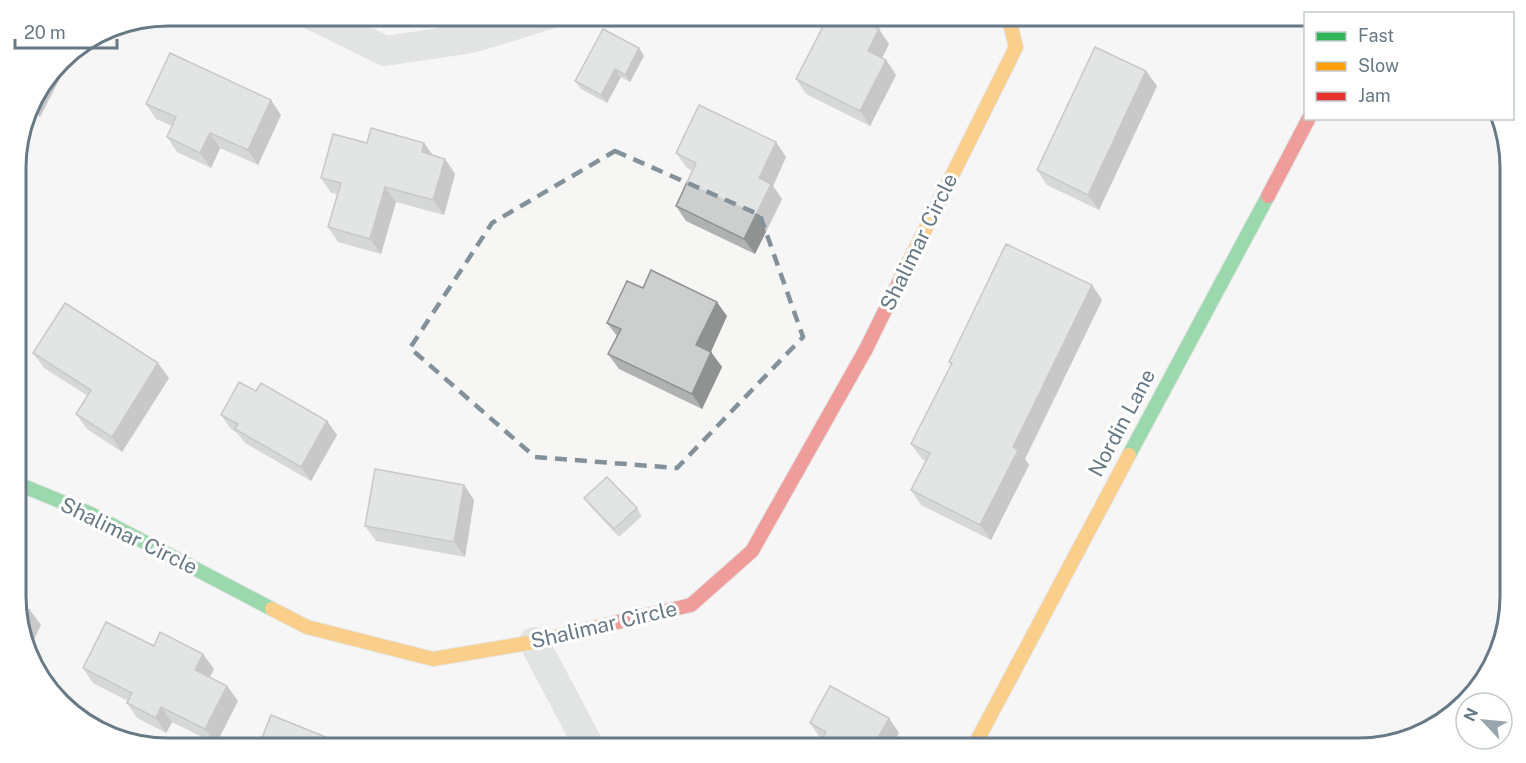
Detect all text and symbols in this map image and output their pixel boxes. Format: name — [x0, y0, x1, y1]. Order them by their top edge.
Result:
scale bar — [15, 12, 117, 50]
legend — [1304, 12, 1514, 120]
text: 20 m — [24, 22, 66, 43]
text: Fast — [1358, 25, 1394, 46]
text: Slow — [1358, 55, 1399, 76]
text: Jam — [1358, 85, 1391, 106]
street label: Shalimar Circle — [875, 169, 962, 314]
street label: Nordin Lane — [1083, 365, 1160, 481]
street label: Shalimar Circle — [57, 492, 202, 579]
street label: Shalimar Circle — [528, 596, 679, 653]
north arrow — [1454, 691, 1514, 751]
text: N — [1460, 705, 1482, 724]

